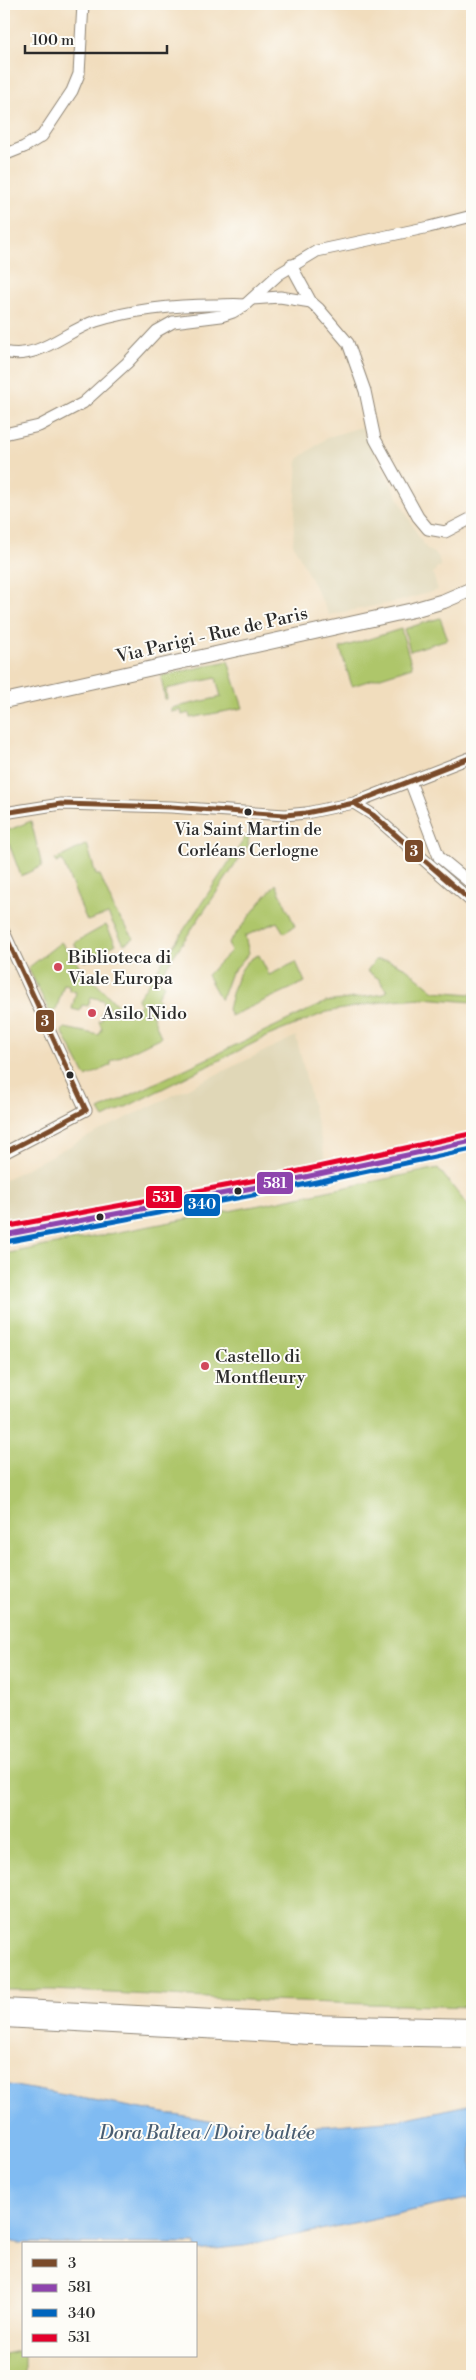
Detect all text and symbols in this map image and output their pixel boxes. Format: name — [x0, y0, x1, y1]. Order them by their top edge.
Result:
scale bar — [25, 22, 168, 54]
text: 100 m — [32, 31, 74, 50]
street label: Via Parigi - Rue de Paris — [113, 602, 310, 668]
marker: Via Saint Martin de Corléans Cerlogne — [243, 807, 253, 817]
place label: Via Saint Martin de Corléans Cerlogne — [173, 819, 322, 862]
line badge: 3 — [404, 839, 424, 863]
text: 3 — [410, 843, 418, 861]
place label: Biblioteca di Viale Europa — [67, 946, 174, 990]
marker: Biblioteca di Viale Europa — [52, 961, 64, 973]
place label: Asilo Nido — [101, 1002, 187, 1025]
marker: Asilo Nido — [86, 1007, 98, 1019]
line badge: 3 — [35, 1009, 55, 1033]
text: 3 — [41, 1013, 49, 1031]
unlabelled marker — [65, 1070, 75, 1080]
line badge: 581 — [256, 1171, 294, 1195]
text: 581 — [263, 1175, 287, 1193]
line badge: 531 — [145, 1185, 183, 1209]
unlabelled marker — [233, 1186, 243, 1196]
text: 531 — [152, 1189, 176, 1207]
line badge: 340 — [183, 1193, 221, 1217]
text: 340 — [188, 1196, 216, 1214]
unlabelled marker — [95, 1212, 105, 1222]
place label: Castello di Montfleury — [215, 1345, 306, 1389]
marker: Castello di Montfleury — [199, 1360, 211, 1372]
water label: Dora Baltea / Doire baltée — [98, 2121, 315, 2145]
legend — [22, 2242, 198, 2358]
text: 3 — [68, 2254, 76, 2273]
text: 581 — [68, 2278, 92, 2297]
text: 340 — [68, 2304, 95, 2323]
text: 531 — [68, 2328, 91, 2347]

